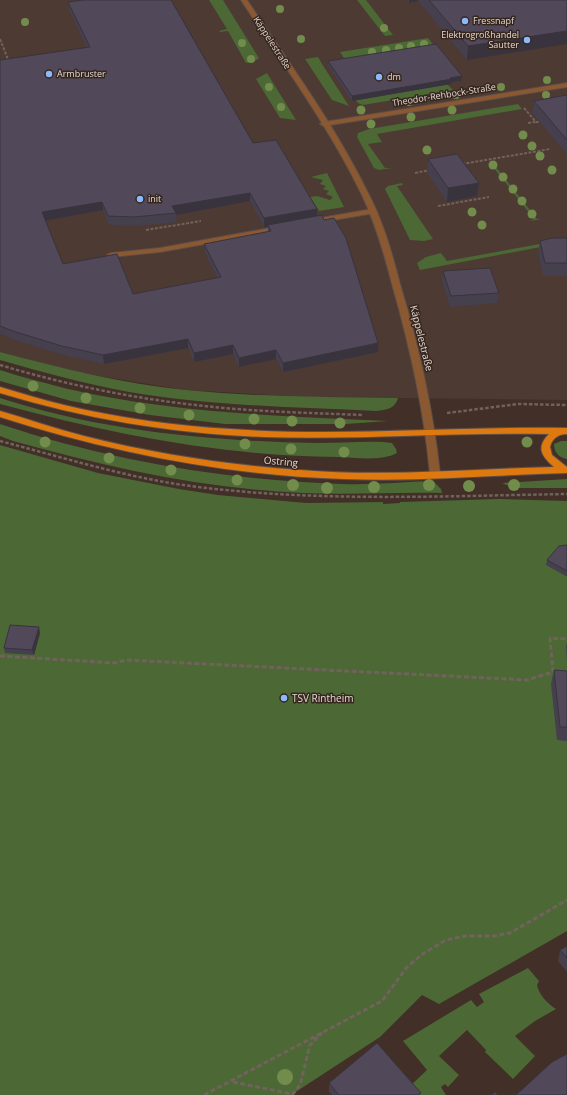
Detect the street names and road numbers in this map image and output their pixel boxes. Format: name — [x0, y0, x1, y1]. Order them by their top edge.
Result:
street label: Käppelestraße — [250, 14, 294, 72]
street label: Theodor-Rehbock-Straße — [391, 80, 497, 109]
street label: Käppelestraße — [407, 304, 437, 373]
street label: Ostring — [263, 453, 299, 470]

